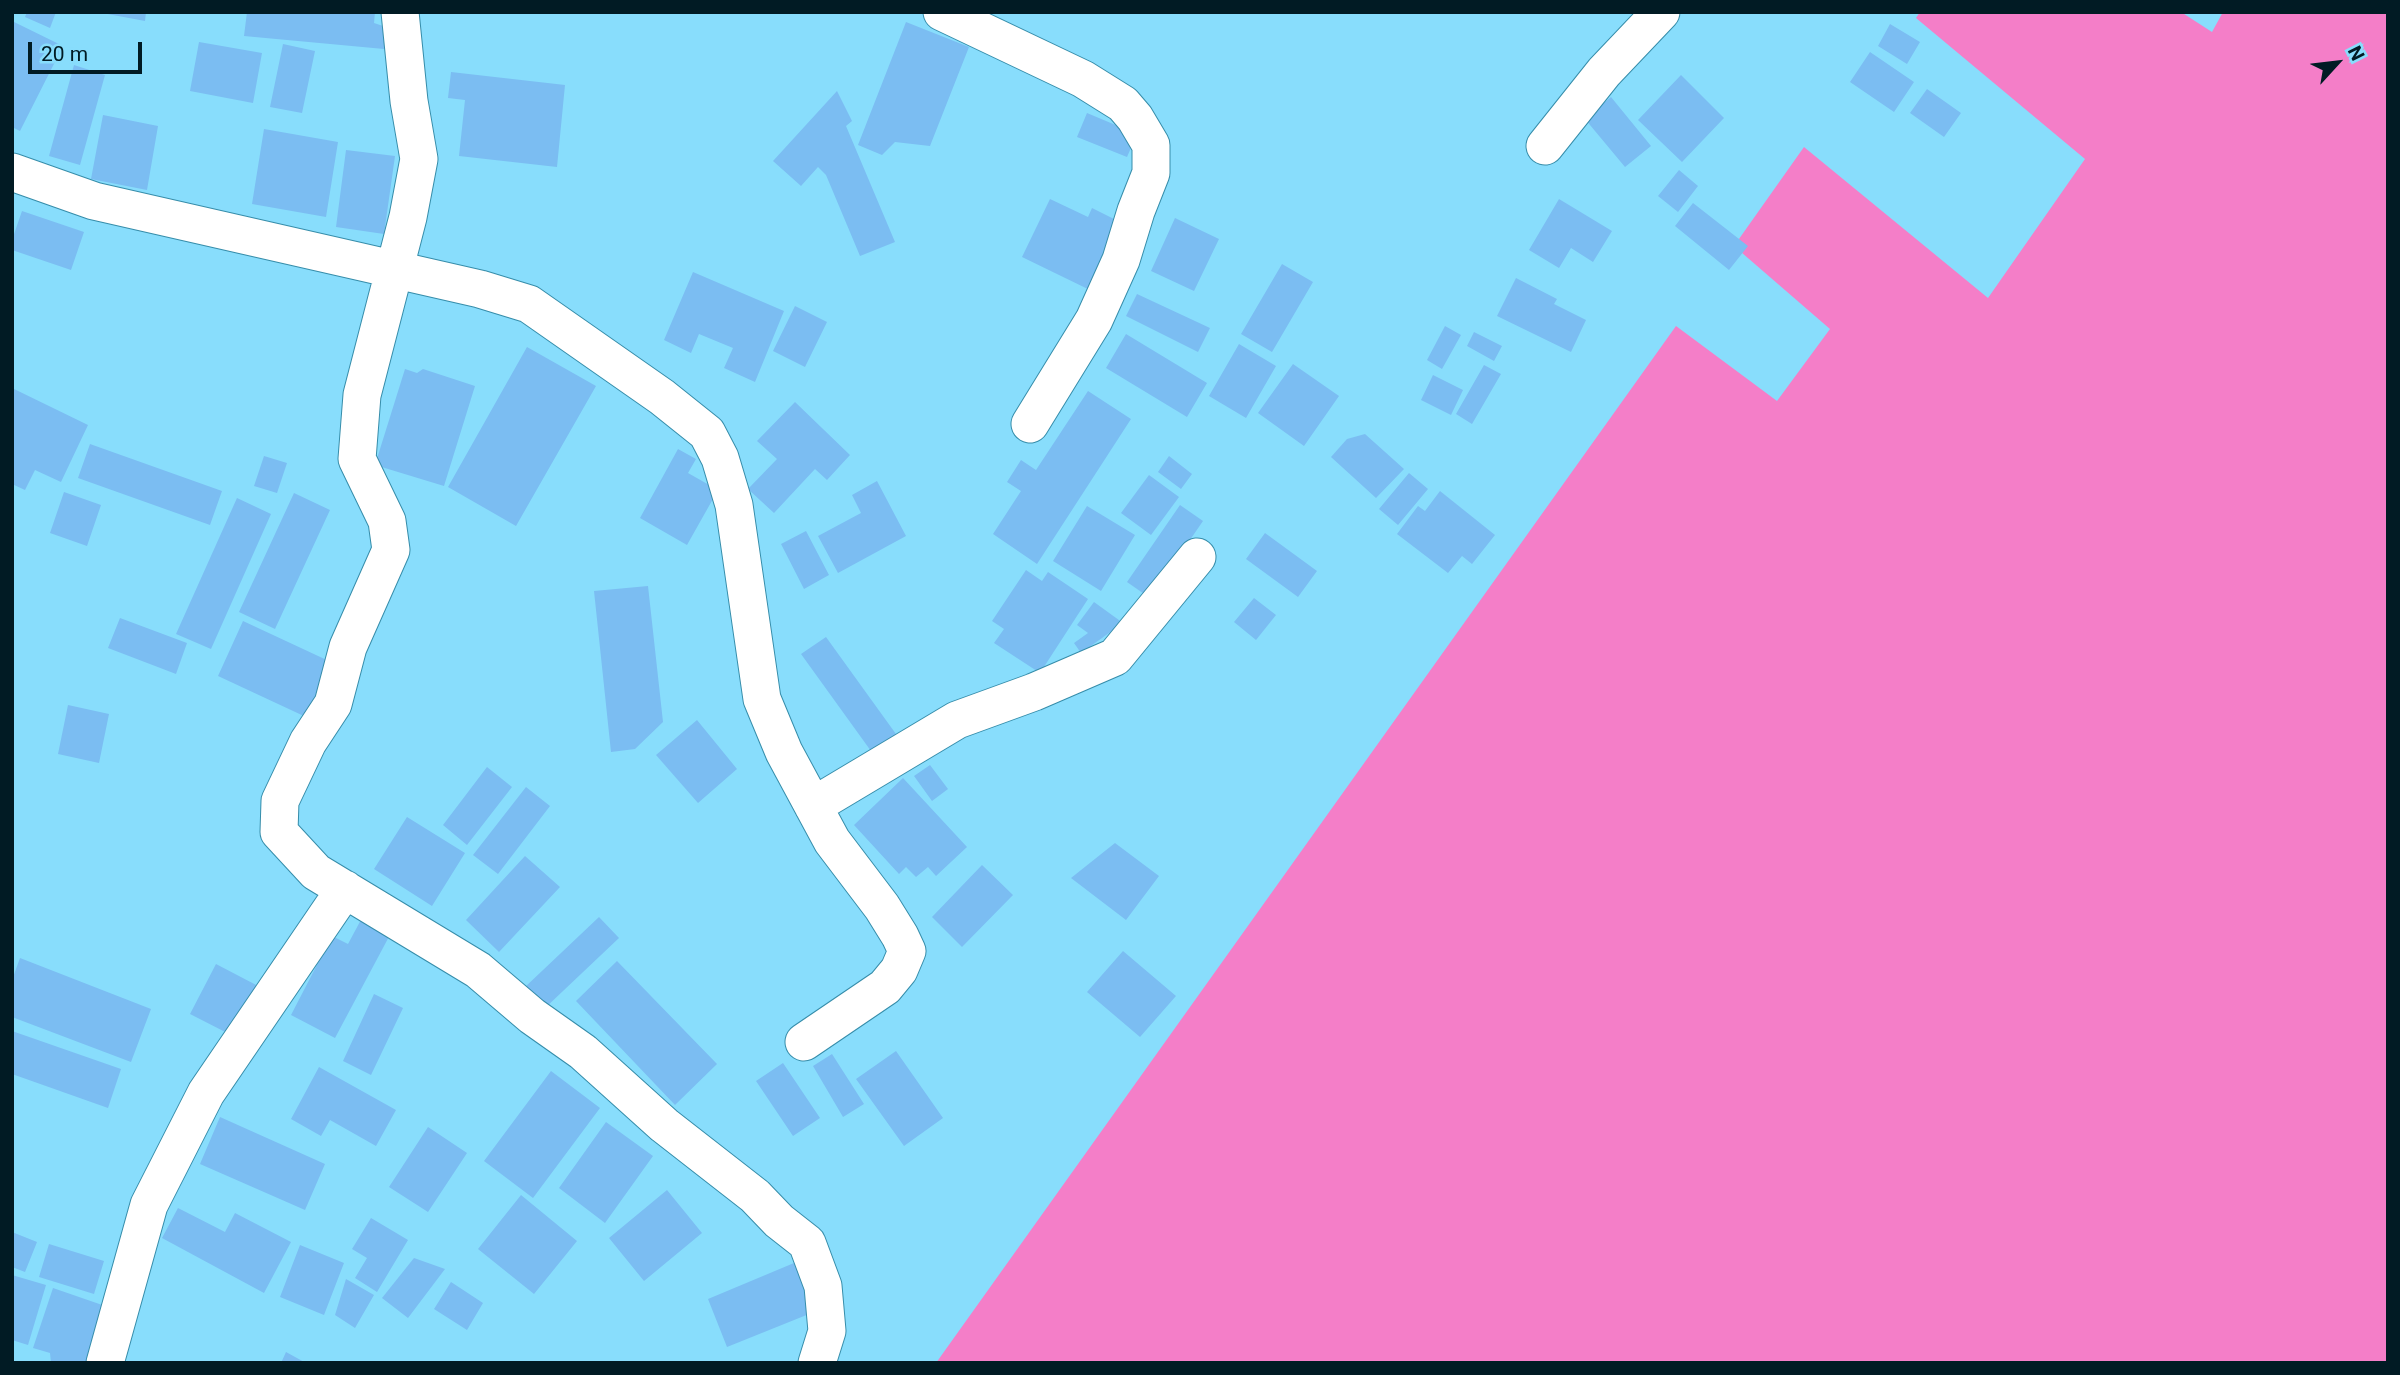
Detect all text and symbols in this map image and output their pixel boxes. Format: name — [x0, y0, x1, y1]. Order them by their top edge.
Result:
scale bar — [32, 28, 145, 72]
north arrow — [2302, 28, 2372, 98]
text: 20 m — [41, 42, 88, 66]
text: N — [2343, 42, 2369, 64]

